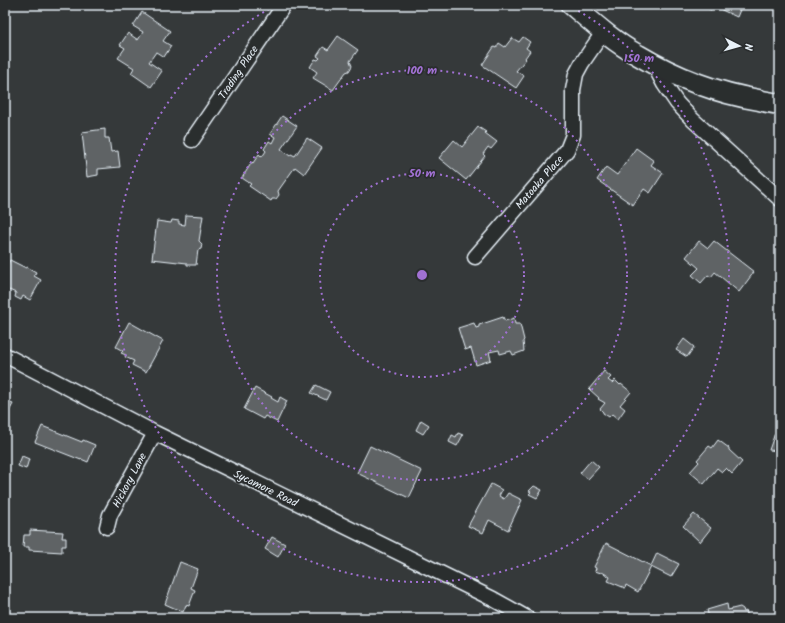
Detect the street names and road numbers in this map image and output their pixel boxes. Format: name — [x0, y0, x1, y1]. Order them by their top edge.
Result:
street label: Trading Place — [214, 42, 264, 103]
street label: Matoaka Place — [511, 152, 568, 214]
street label: Hickory Lane — [108, 450, 152, 511]
street label: Sycamore Road — [230, 465, 301, 513]

